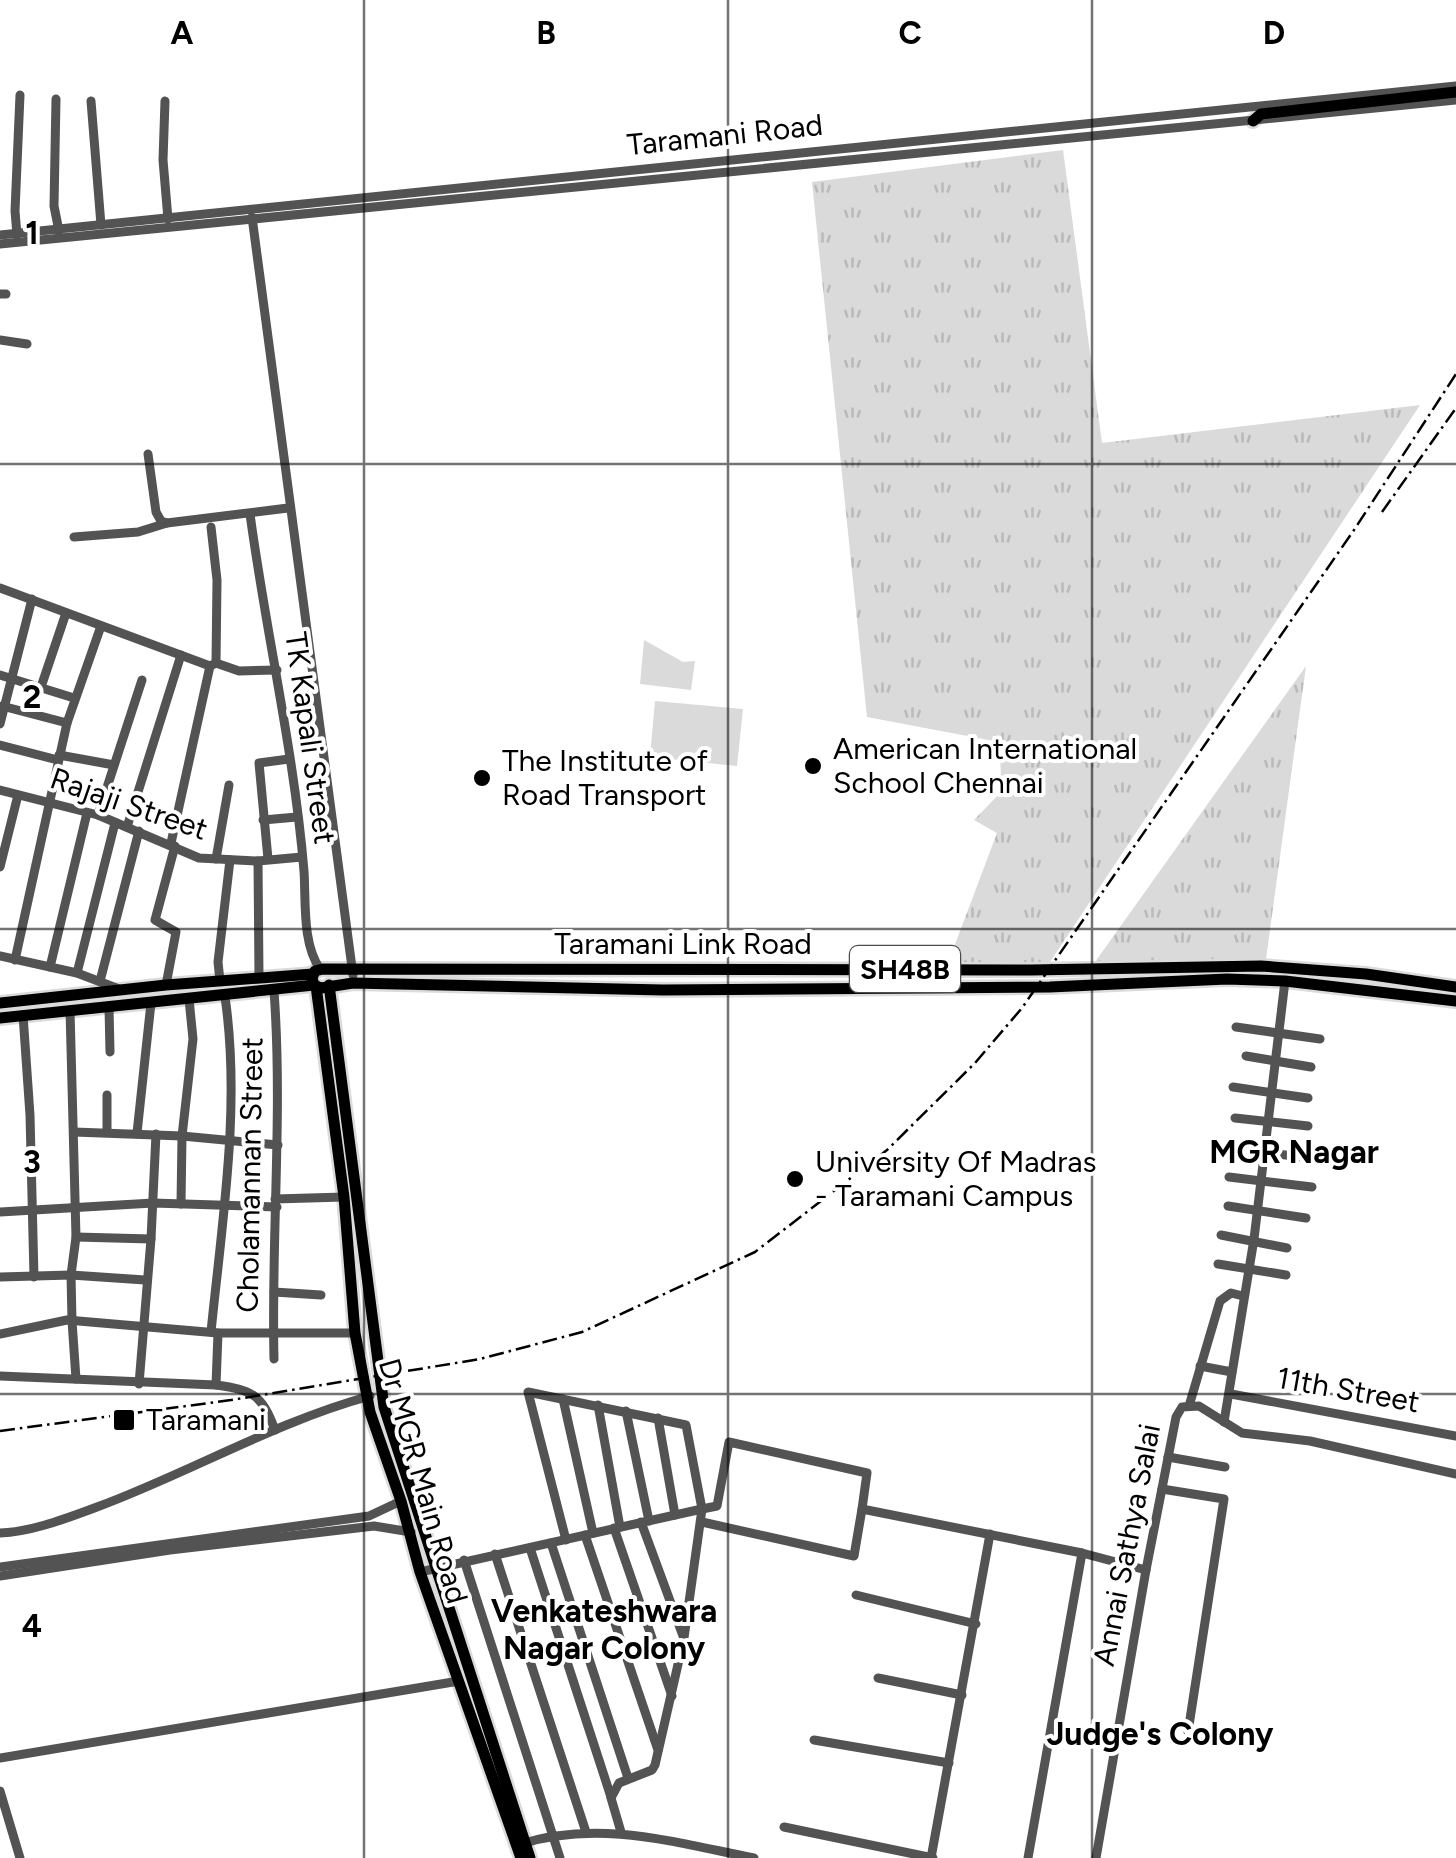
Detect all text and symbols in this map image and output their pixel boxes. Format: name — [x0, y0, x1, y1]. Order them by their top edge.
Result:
text: A — [171, 14, 194, 52]
text: B — [536, 14, 556, 52]
text: C — [898, 14, 922, 52]
text: D — [1263, 14, 1285, 52]
street label: Taramani Road — [625, 106, 825, 163]
text: 1 — [25, 214, 39, 252]
street label: TK Kapali Street — [277, 630, 344, 846]
text: 2 — [23, 678, 41, 716]
place label: American International School Chennai — [833, 730, 1137, 801]
place label: The Institute of Road Transport — [502, 742, 708, 813]
marker: American International School Chennai — [802, 755, 824, 777]
street label: Rajaji Street — [46, 759, 213, 848]
marker: The Institute of Road Transport — [471, 767, 493, 789]
street label: Taramani Link Road — [554, 925, 812, 962]
road number: SH48B — [850, 946, 960, 992]
street label: Cholamannan Street — [229, 1037, 270, 1313]
district label: MGR Nagar — [1209, 1133, 1379, 1171]
text: 3 — [23, 1143, 41, 1181]
place label: University Of Madras - Taramani Campus — [815, 1143, 1097, 1214]
marker: University Of Madras - Taramani Campus — [784, 1168, 806, 1190]
street label: Dr MGR Main Road — [371, 1354, 476, 1608]
street label: 11th Street — [1274, 1359, 1422, 1420]
place label: Taramani — [146, 1401, 266, 1438]
marker: Taramani — [111, 1407, 137, 1433]
street label: Annai Sathya Salai — [1085, 1421, 1168, 1669]
district label: Venkateshwara Nagar Colony — [491, 1592, 717, 1667]
text: 4 — [22, 1607, 42, 1645]
district label: Judge's Colony — [1047, 1715, 1274, 1753]

